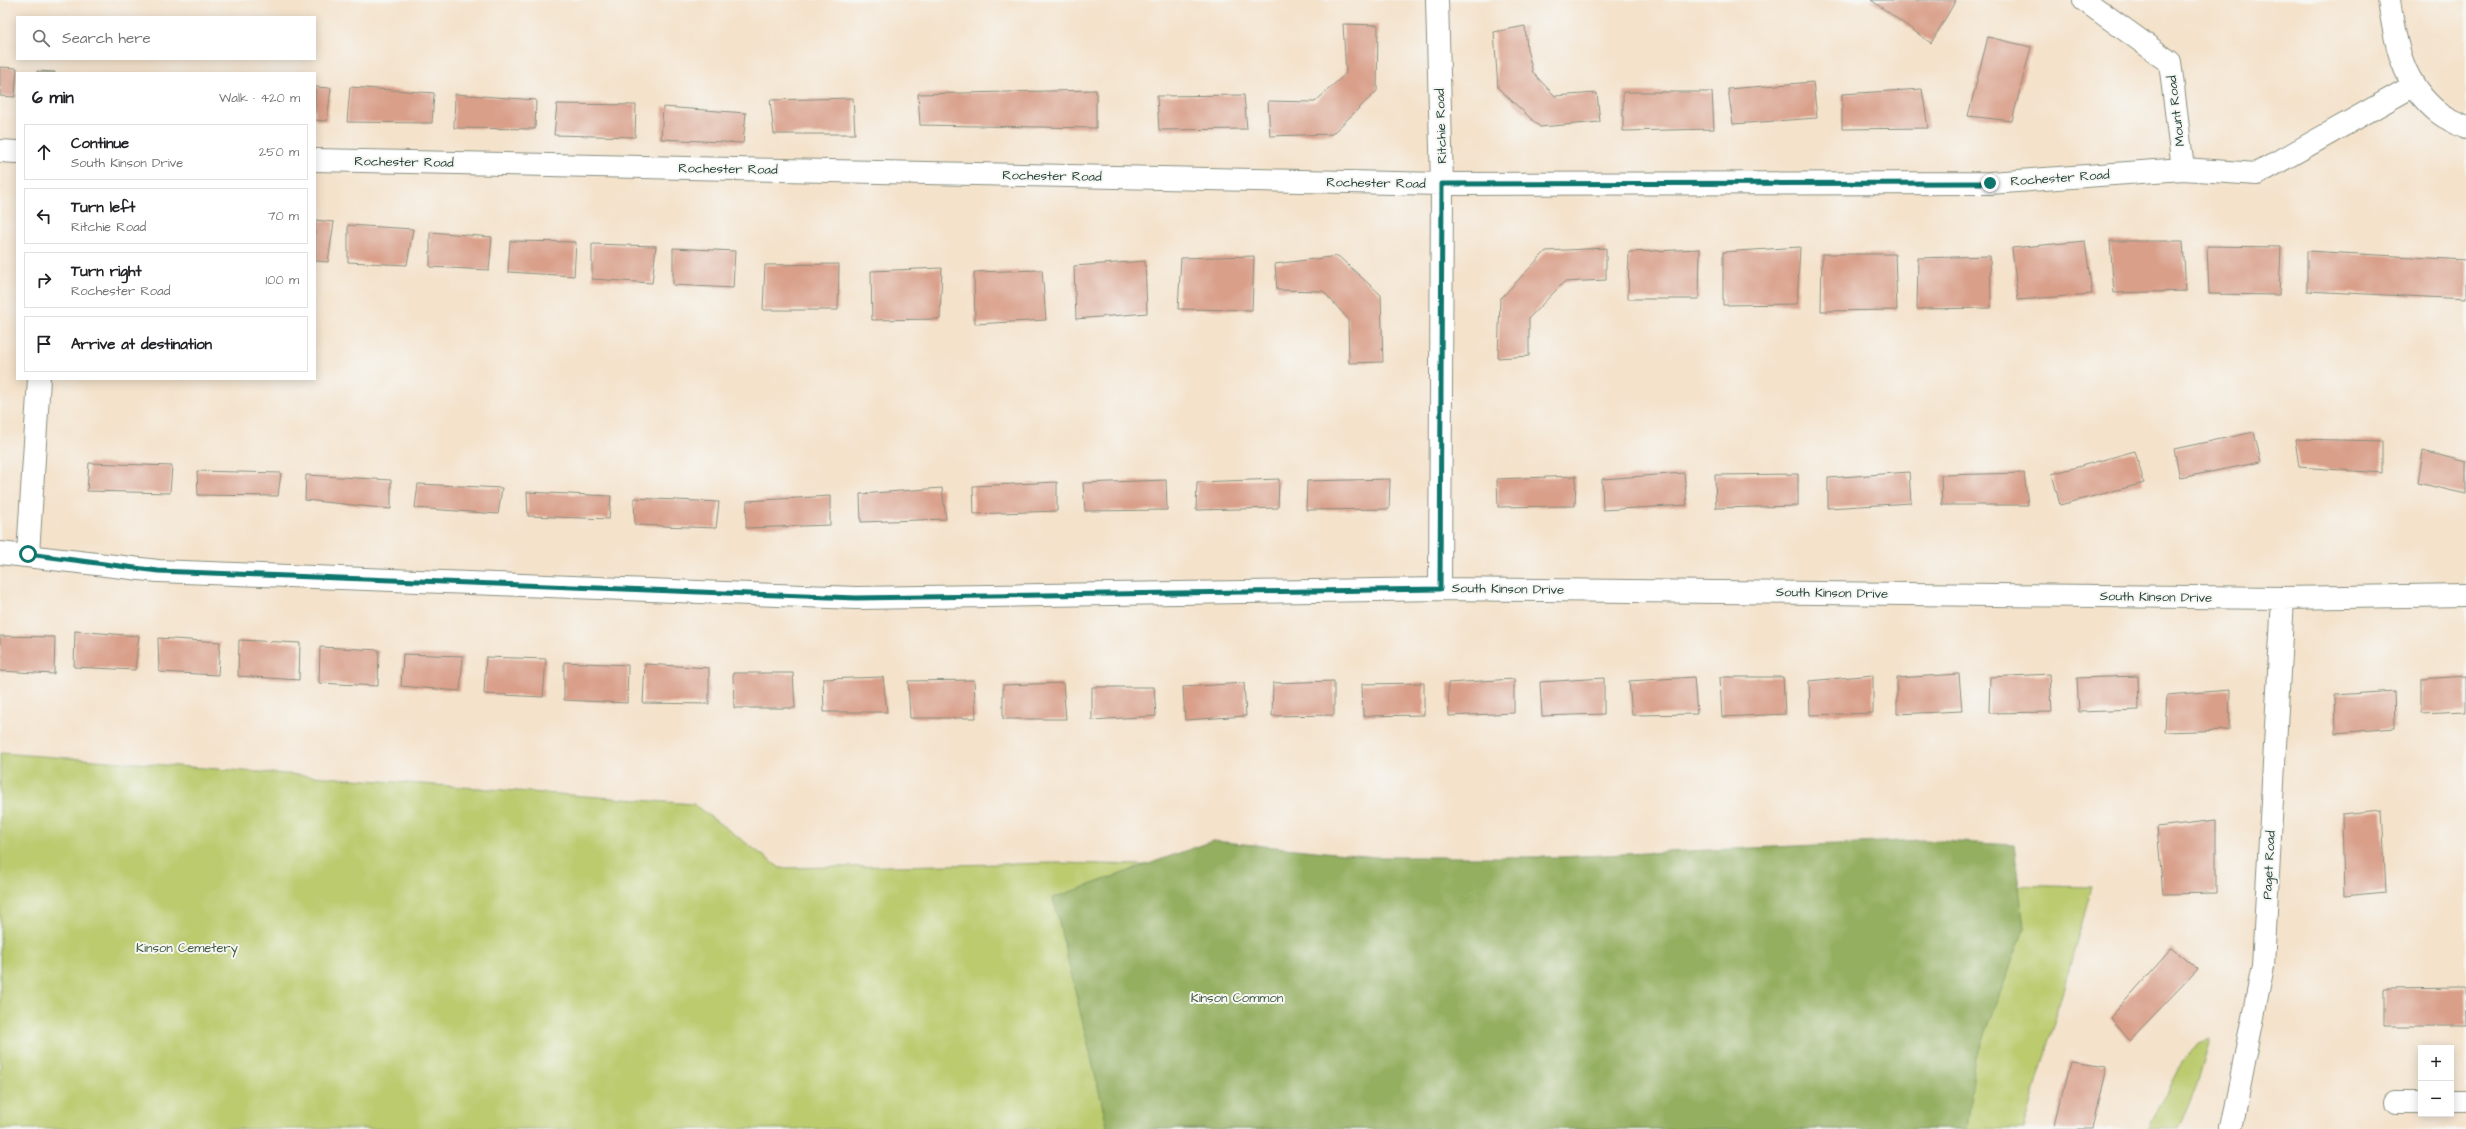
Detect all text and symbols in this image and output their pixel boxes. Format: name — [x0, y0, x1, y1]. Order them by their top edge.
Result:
search box — [16, 16, 316, 60]
icon: search — [30, 27, 52, 49]
text: Search here — [62, 28, 151, 49]
street label: Mount Road — [2163, 74, 2189, 148]
text: 6 min — [32, 86, 74, 110]
street label: Ritchie Road — [1431, 88, 1451, 164]
text: Walk · 420 m — [219, 89, 300, 107]
text: Continue — [71, 133, 129, 154]
icon: ahead — [33, 141, 55, 163]
text: 250 m — [259, 143, 299, 161]
street label: Rochester Road — [354, 152, 454, 172]
text: South Kinson Drive — [71, 154, 183, 172]
street label: Rochester Road — [678, 159, 778, 179]
street label: Rochester Road — [1002, 166, 1102, 186]
street label: Rochester Road — [2010, 166, 2111, 190]
street label: Rochester Road — [1326, 173, 1426, 193]
route end — [1981, 174, 1999, 192]
text: Turn left — [71, 197, 135, 218]
icon: left — [33, 205, 55, 227]
text: 70 m — [267, 207, 299, 225]
text: Ritchie Road — [71, 218, 146, 236]
text: Turn right — [71, 261, 142, 282]
icon: right — [33, 269, 55, 291]
text: 100 m — [266, 271, 299, 289]
text: Rochester Road — [71, 282, 170, 300]
icon: arrive — [33, 333, 55, 355]
text: Arrive at destination — [71, 334, 212, 355]
route start — [19, 545, 37, 563]
street label: South Kinson Drive — [1452, 579, 1564, 599]
street label: South Kinson Drive — [1776, 583, 1888, 603]
street label: South Kinson Drive — [2100, 587, 2212, 607]
street label: Paget Road — [2258, 830, 2281, 900]
park label: Kinson Cemetery — [136, 939, 238, 958]
park label: Kinson Common — [1191, 989, 1284, 1007]
map controls — [2418, 1045, 2454, 1117]
button: + — [2418, 1045, 2454, 1081]
button: − — [2418, 1081, 2454, 1117]

